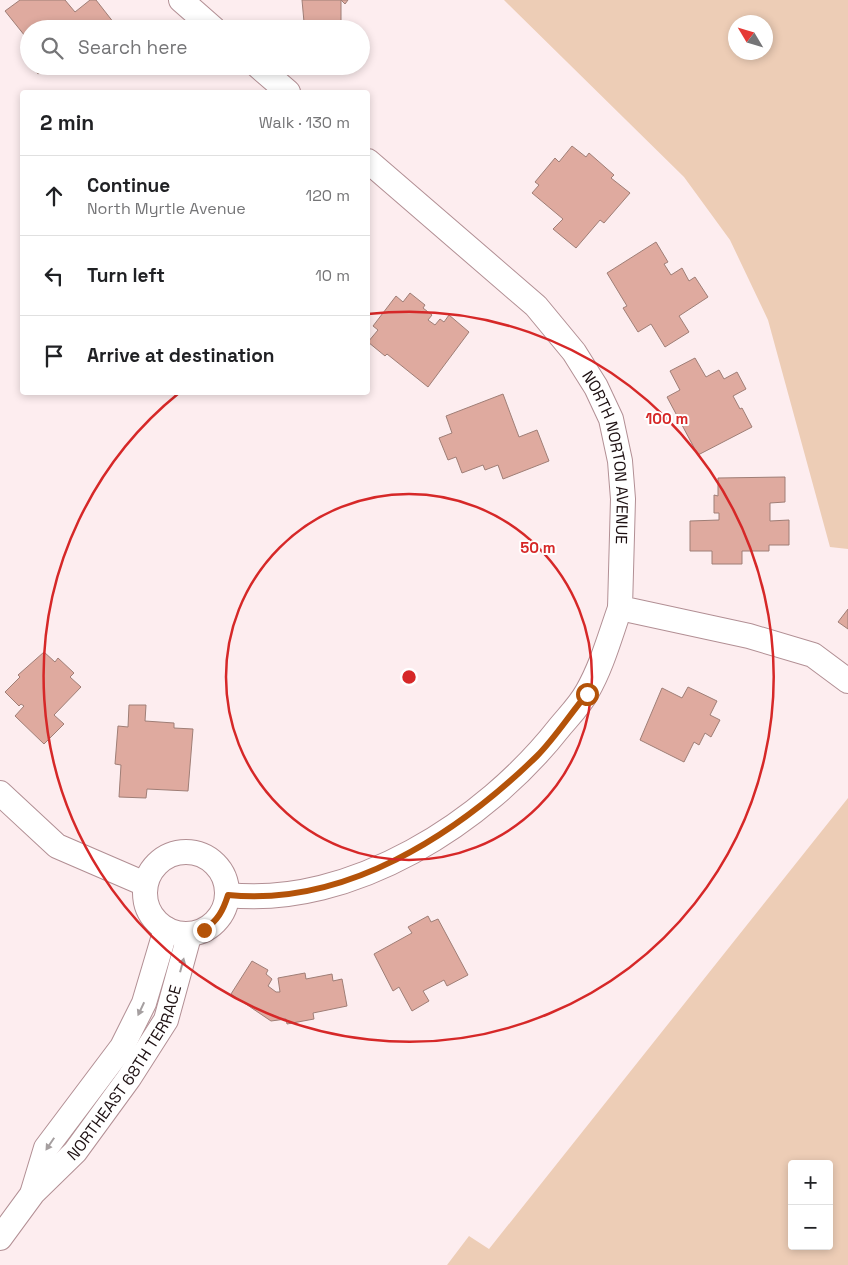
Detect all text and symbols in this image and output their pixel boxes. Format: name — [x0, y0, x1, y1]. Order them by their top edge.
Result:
north arrow — [728, 15, 773, 60]
search box — [20, 20, 370, 75]
icon: search — [38, 34, 66, 62]
text: Search here — [78, 35, 188, 60]
text: 2 min — [40, 109, 94, 136]
text: Walk · 130 m — [259, 112, 350, 133]
text: Continue — [87, 173, 170, 198]
icon: ahead — [40, 182, 68, 210]
text: 120 m — [306, 185, 350, 206]
text: North Myrtle Avenue — [87, 198, 246, 219]
icon: left — [40, 262, 68, 290]
text: Turn left — [87, 263, 165, 288]
text: 10 m — [315, 265, 350, 286]
icon: arrive — [40, 342, 68, 370]
text: Arrive at destination — [87, 343, 275, 368]
street label: NORTH NORTON AVENUE — [578, 367, 634, 545]
text: 100 m — [646, 409, 688, 428]
text: 50 m — [520, 538, 556, 557]
centre of rings — [400, 668, 418, 686]
route start — [576, 683, 599, 706]
route end — [193, 919, 216, 942]
one-way arrow — [178, 958, 186, 973]
street label: NORTHEAST 68TH TERRACE — [62, 982, 186, 1165]
one-way arrow — [137, 1002, 145, 1016]
one-way arrow — [46, 1137, 55, 1150]
map controls — [788, 1160, 833, 1250]
button: + — [788, 1160, 833, 1205]
button: − — [788, 1205, 833, 1250]

